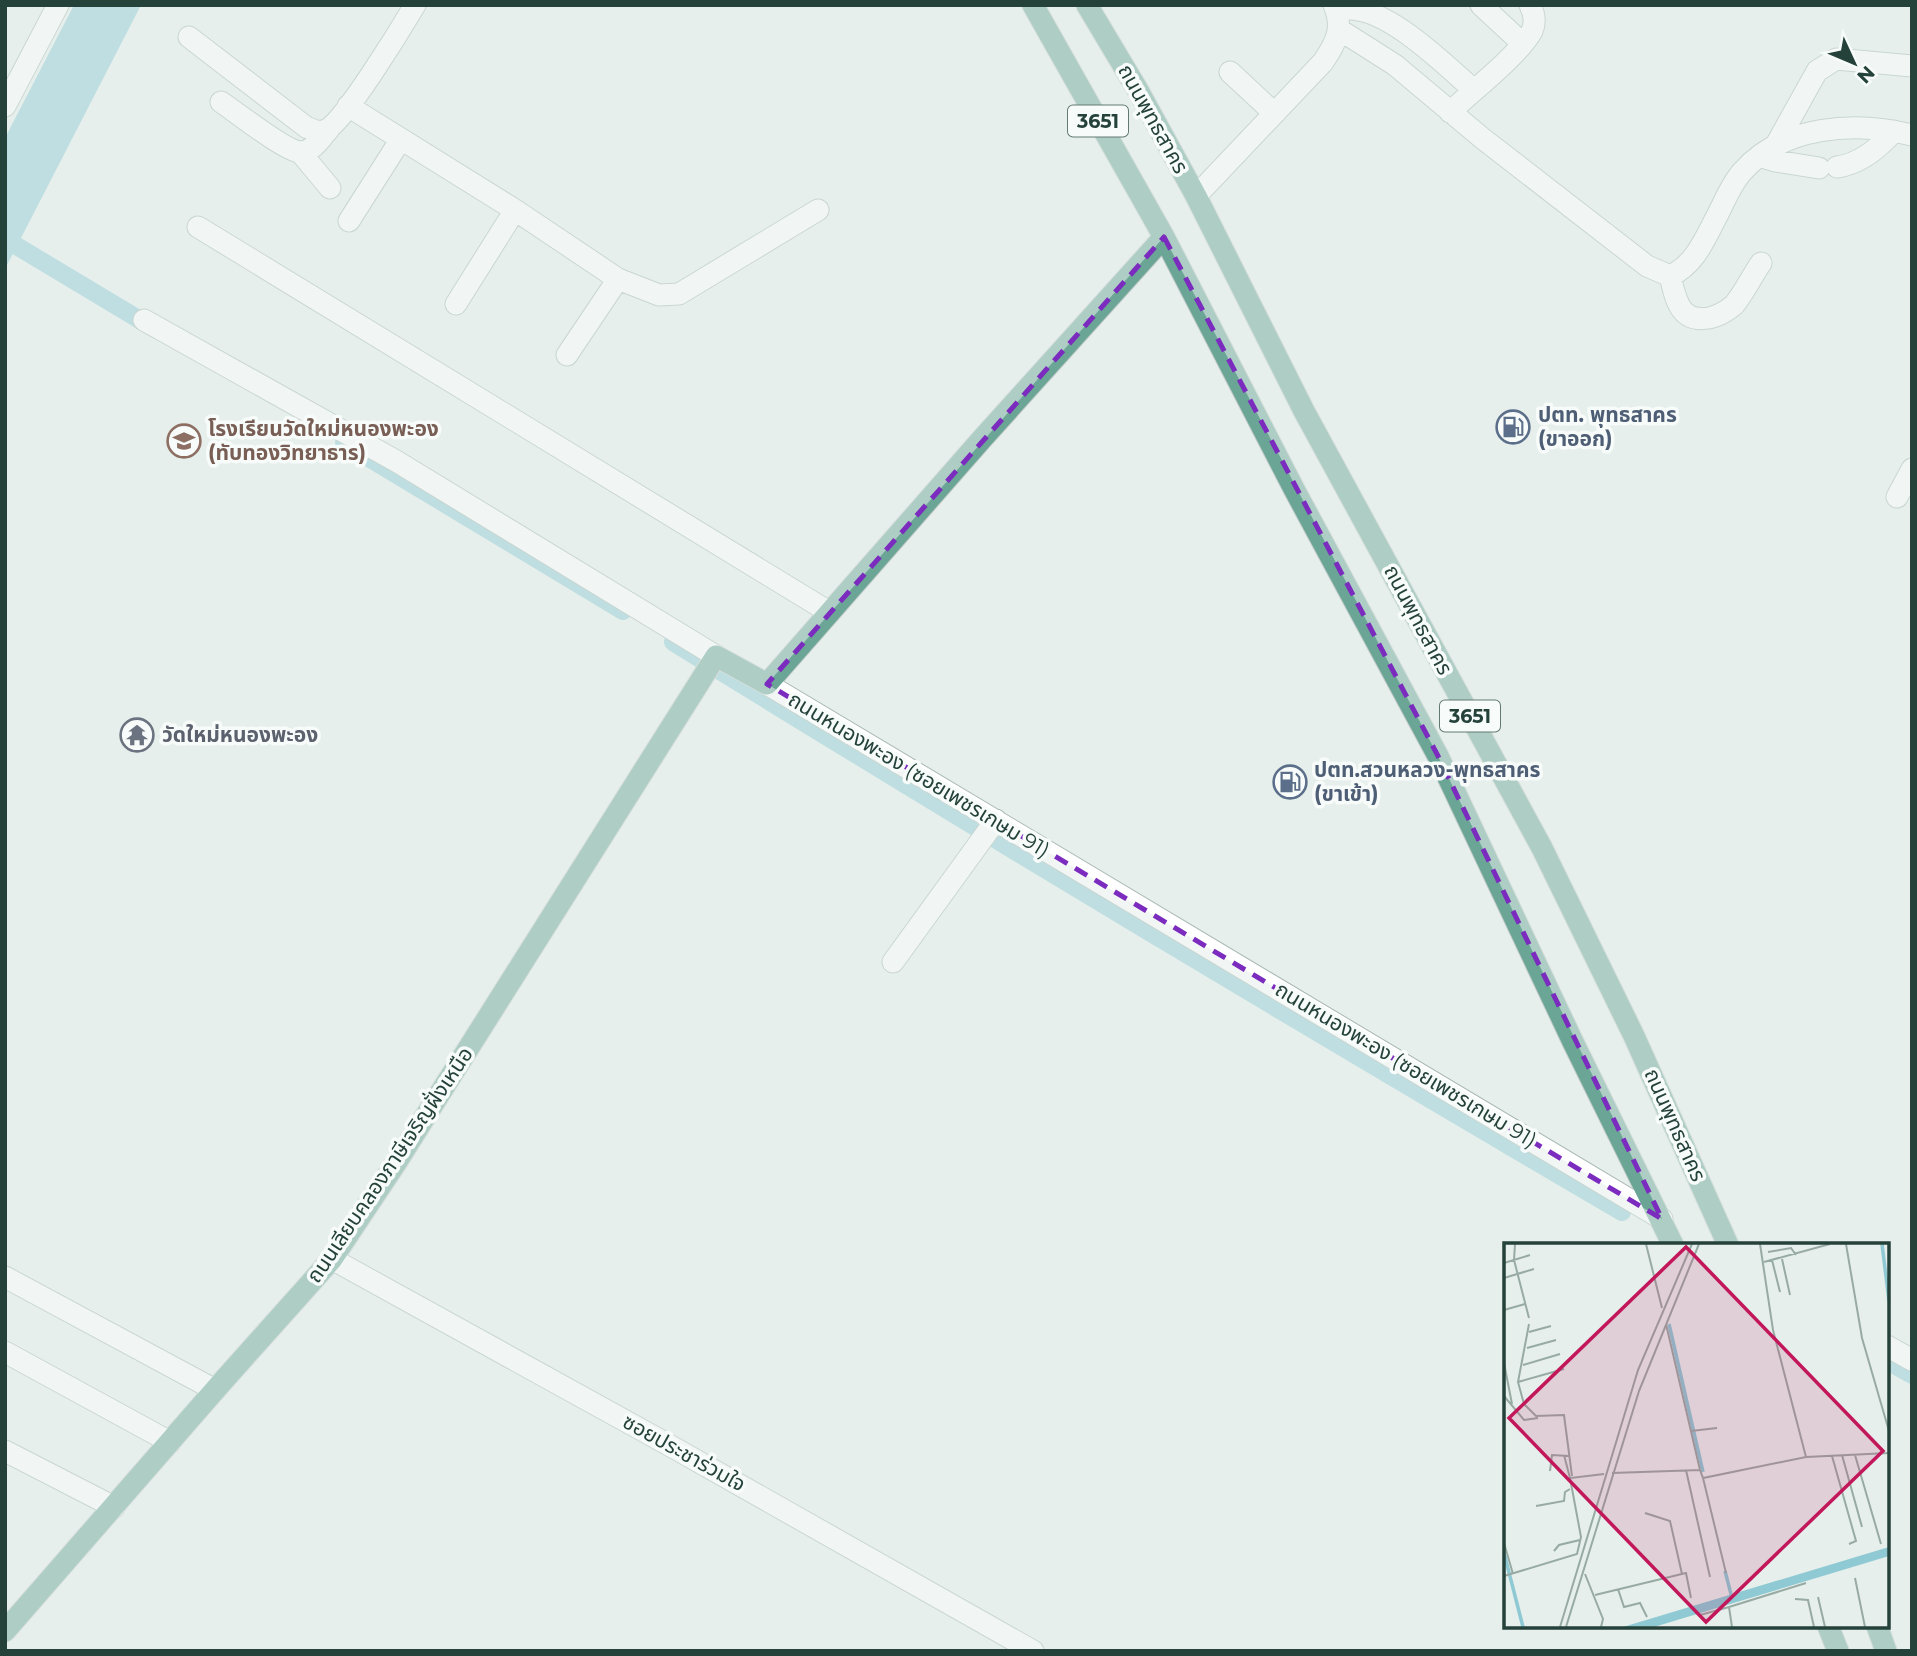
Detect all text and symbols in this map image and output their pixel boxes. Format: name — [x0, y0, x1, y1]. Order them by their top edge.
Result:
north arrow — [1819, 28, 1889, 98]
street label: ถนนพุทธสาคร — [1112, 60, 1194, 178]
text: N — [1852, 61, 1879, 88]
road number: 3651 — [1068, 105, 1128, 136]
place label: ปตท. พุทธสาคร (ขาออก) — [1538, 402, 1677, 451]
fuel station icon: ปตท. พุทธสาคร (ขาออก) — [1494, 408, 1532, 446]
place label: โรงเรียนวัดใหม่หนองพะอง (ทับทองวิทยาธาร) — [208, 416, 439, 465]
school or university icon: โรงเรียนวัดใหม่หนองพะอง (ทับทองวิทยาธาร) — [165, 422, 203, 460]
street label: ถนนพุทธสาคร — [1378, 561, 1458, 679]
street label: ถนนหนองพะอง (ซอยเพชรเกษม 91) — [784, 686, 1055, 863]
road number: 3651 — [1440, 701, 1500, 732]
temple icon: วัดใหม่หนองพะอง — [118, 716, 156, 754]
place label: วัดใหม่หนองพะอง — [162, 722, 318, 747]
place label: ปตท.สวนหลวง-พุทธสาคร (ขาเข้า) — [1314, 757, 1541, 806]
fuel station icon: ปตท.สวนหลวง-พุทธสาคร (ขาเข้า) — [1271, 763, 1309, 801]
street label: ถนนหนองพะอง (ซอยเพชรเกษม 91) — [1271, 976, 1542, 1153]
street label: ถนนเลียบคลองภาษีเจริญฝั่งเหนือ — [300, 1041, 478, 1287]
street label: ถนนพุทธสาคร — [1639, 1064, 1711, 1186]
inset map — [1504, 1243, 1889, 1628]
street label: ซอยประชาร่วมใจ — [619, 1409, 750, 1497]

